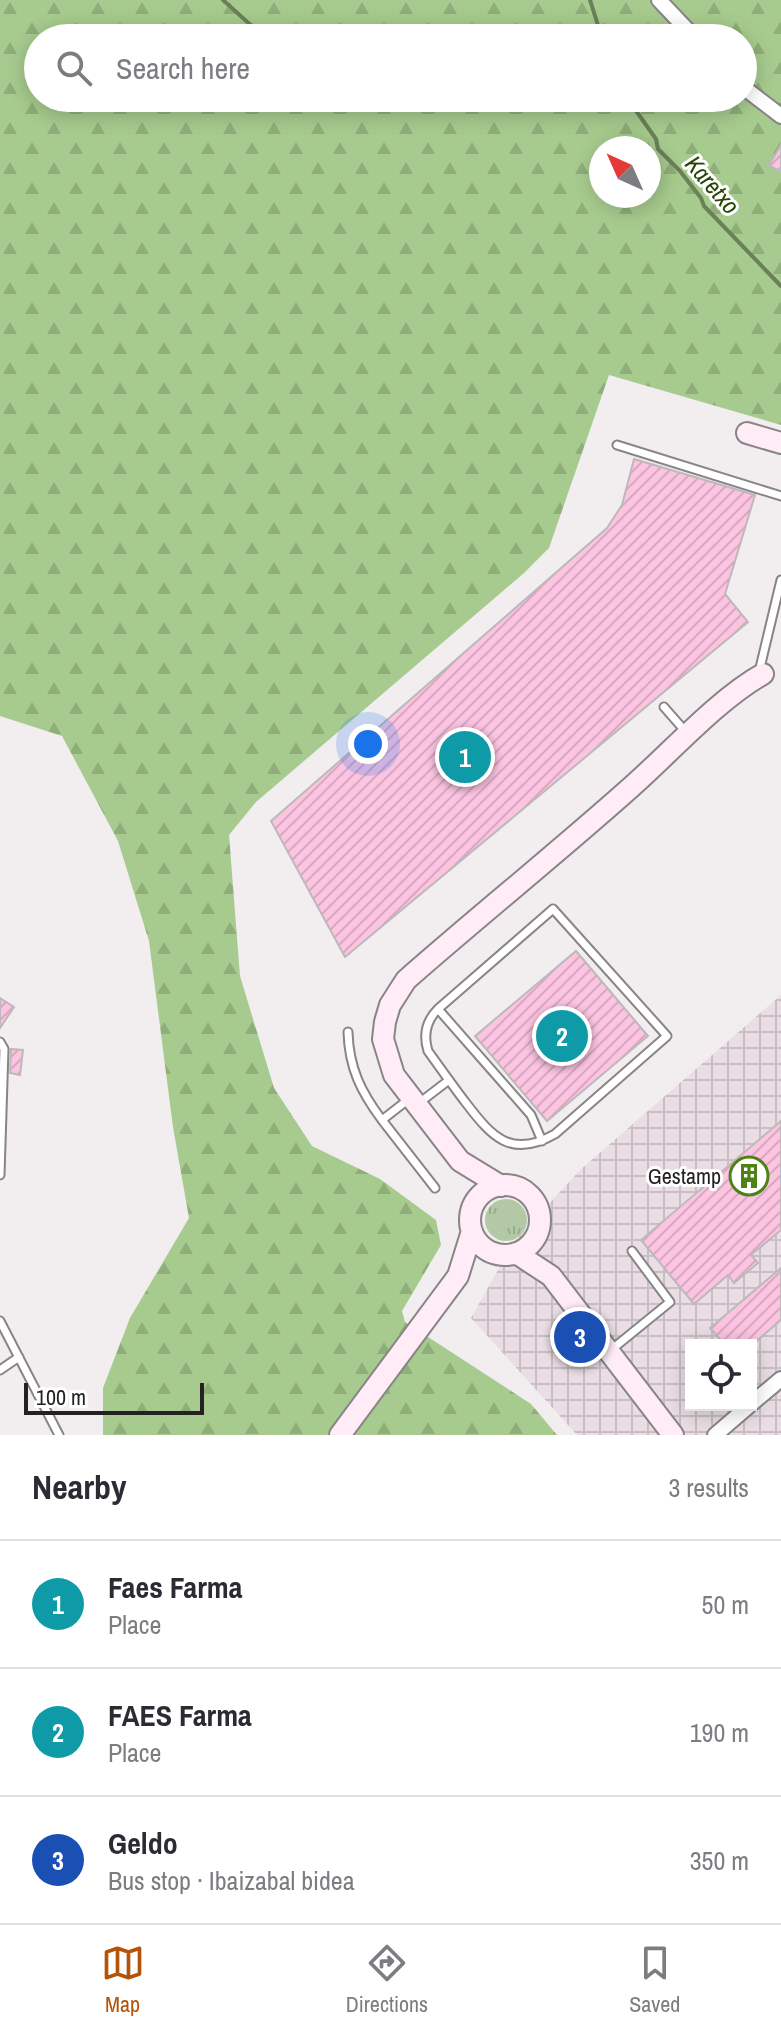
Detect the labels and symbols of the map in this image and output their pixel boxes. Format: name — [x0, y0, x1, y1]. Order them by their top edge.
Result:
north arrow — [589, 136, 661, 208]
water label: Karetxo — [678, 148, 747, 220]
your location — [348, 724, 388, 764]
pin: 1 — [439, 727, 491, 787]
pin: 2 — [536, 1006, 588, 1066]
building icon: Gestamp — [728, 1155, 770, 1197]
place label: Gestamp — [648, 1161, 721, 1191]
pin: 3 — [554, 1307, 606, 1367]
scale bar — [24, 1379, 204, 1415]

